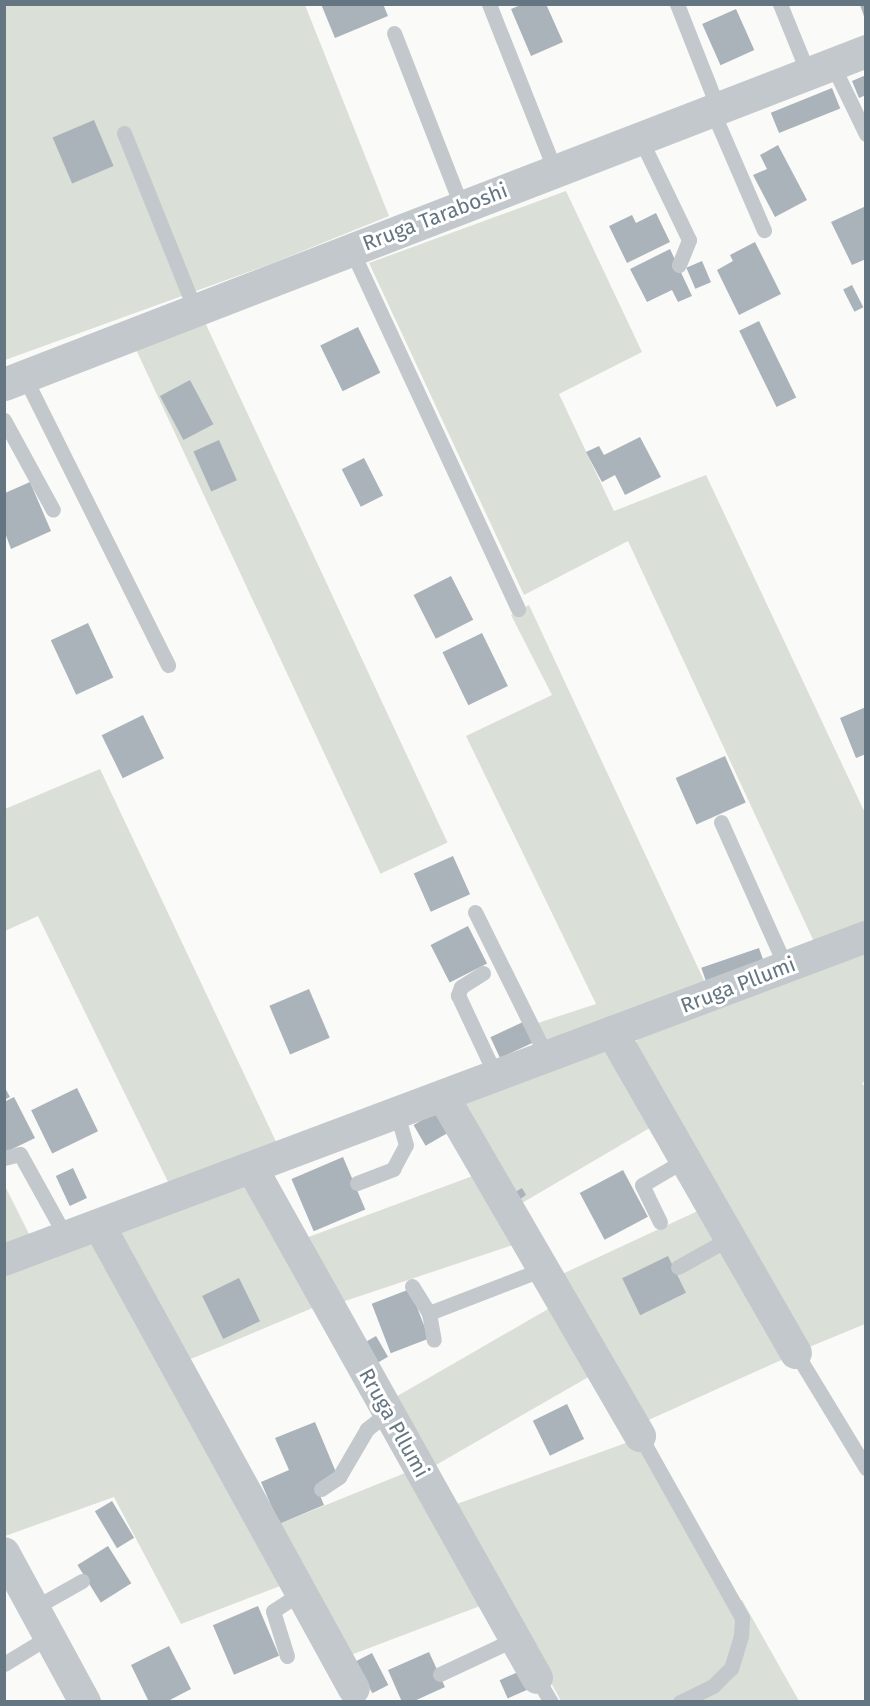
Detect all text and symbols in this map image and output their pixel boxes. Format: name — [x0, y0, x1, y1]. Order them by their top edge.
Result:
street label: Rruga Taraboshi — [359, 178, 511, 256]
street label: Rruga Pllumi — [677, 952, 799, 1018]
street label: Rruga Pllumi — [354, 1364, 434, 1482]

